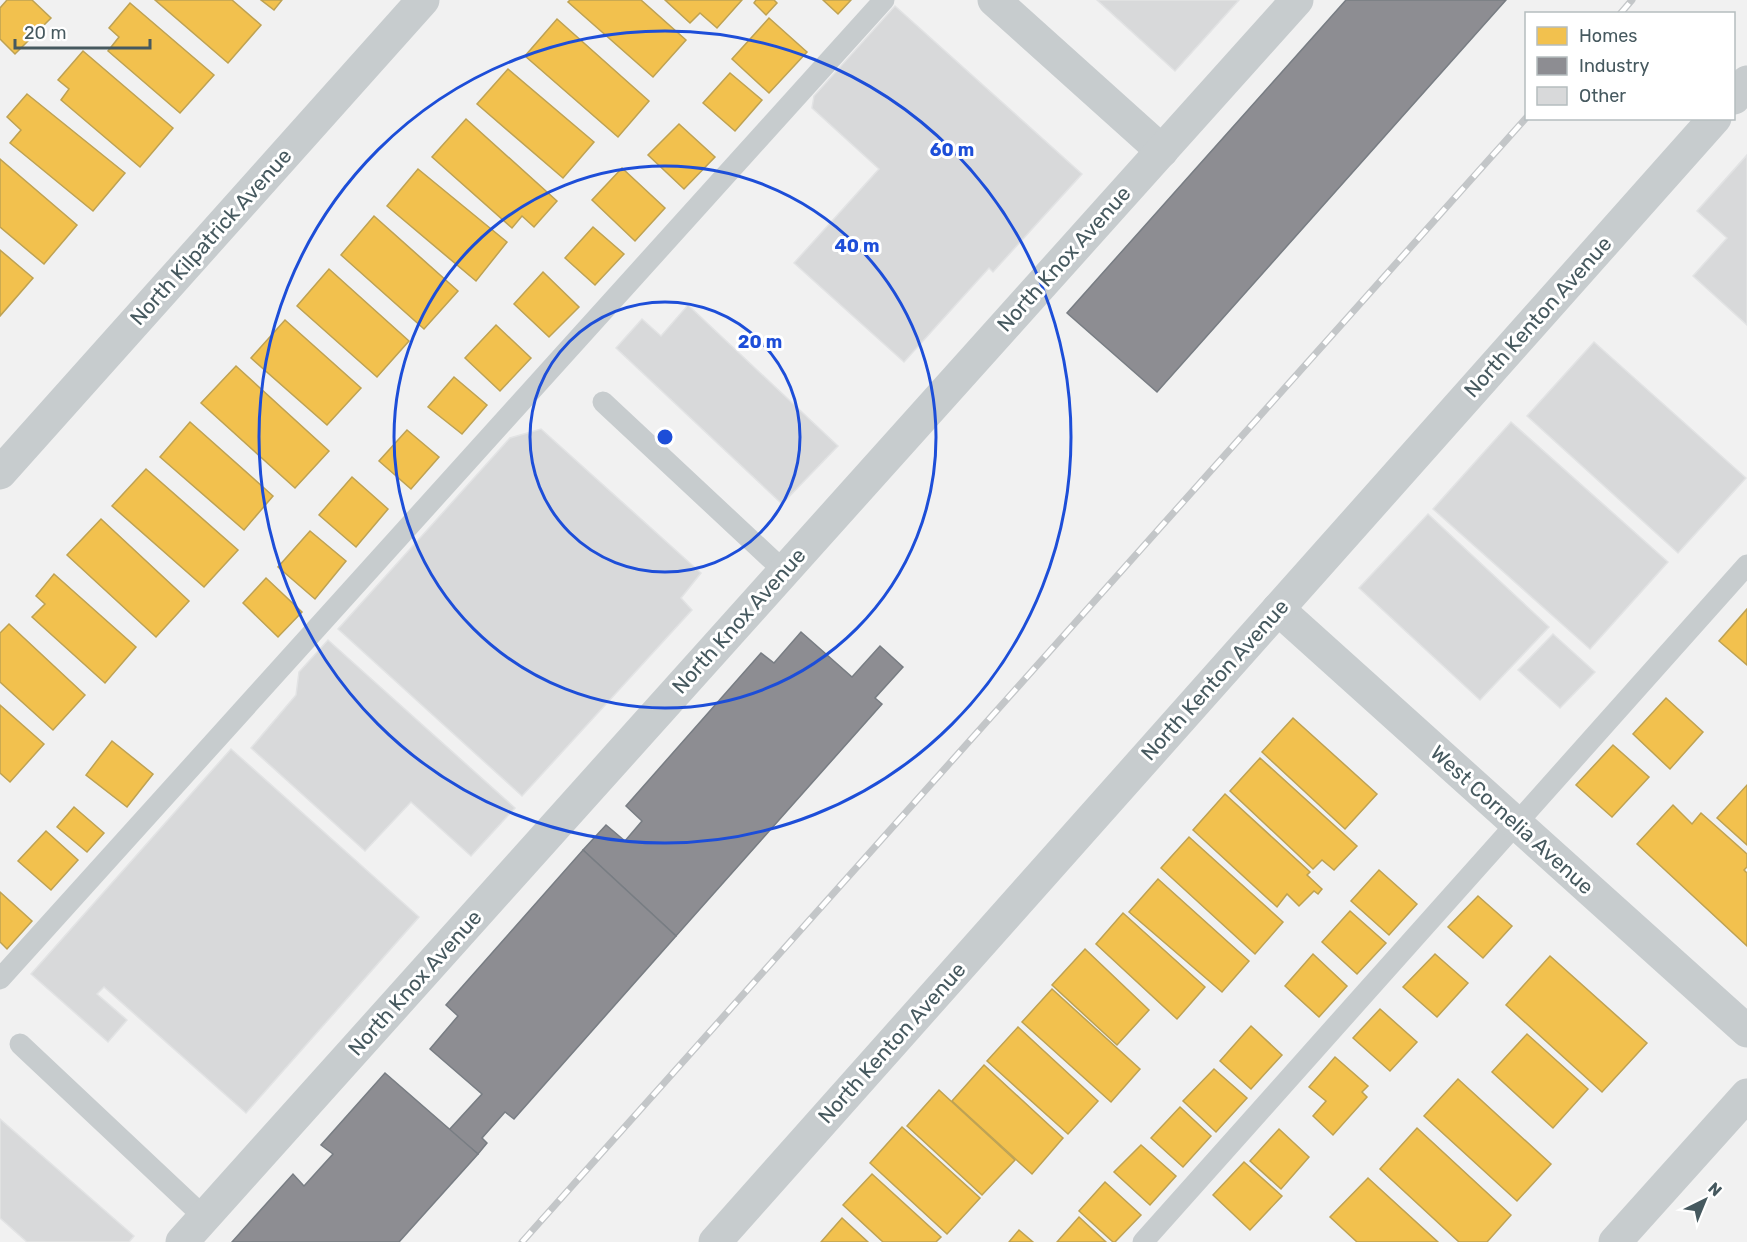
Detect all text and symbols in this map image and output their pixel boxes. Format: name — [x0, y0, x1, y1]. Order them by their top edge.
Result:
scale bar — [15, 12, 150, 50]
legend — [1525, 12, 1735, 120]
text: 20 m — [24, 22, 66, 44]
text: Homes — [1579, 25, 1637, 47]
text: Industry — [1579, 55, 1649, 77]
text: Other — [1579, 85, 1626, 107]
text: 60 m — [930, 139, 974, 161]
street label: North Kilpatrick Avenue — [125, 143, 297, 330]
street label: North Knox Avenue — [992, 181, 1136, 337]
street label: North Kenton Avenue — [1459, 231, 1617, 402]
text: 40 m — [835, 235, 879, 257]
text: 20 m — [738, 331, 782, 353]
centre of rings — [655, 427, 675, 447]
street label: North Knox Avenue — [667, 543, 811, 699]
street label: North Kenton Avenue — [1136, 594, 1294, 765]
street label: West Cornelia Avenue — [1426, 740, 1599, 899]
street label: North Knox Avenue — [343, 905, 487, 1061]
street label: North Kenton Avenue — [813, 957, 971, 1128]
north arrow — [1675, 1170, 1735, 1230]
text: N — [1704, 1179, 1726, 1200]

